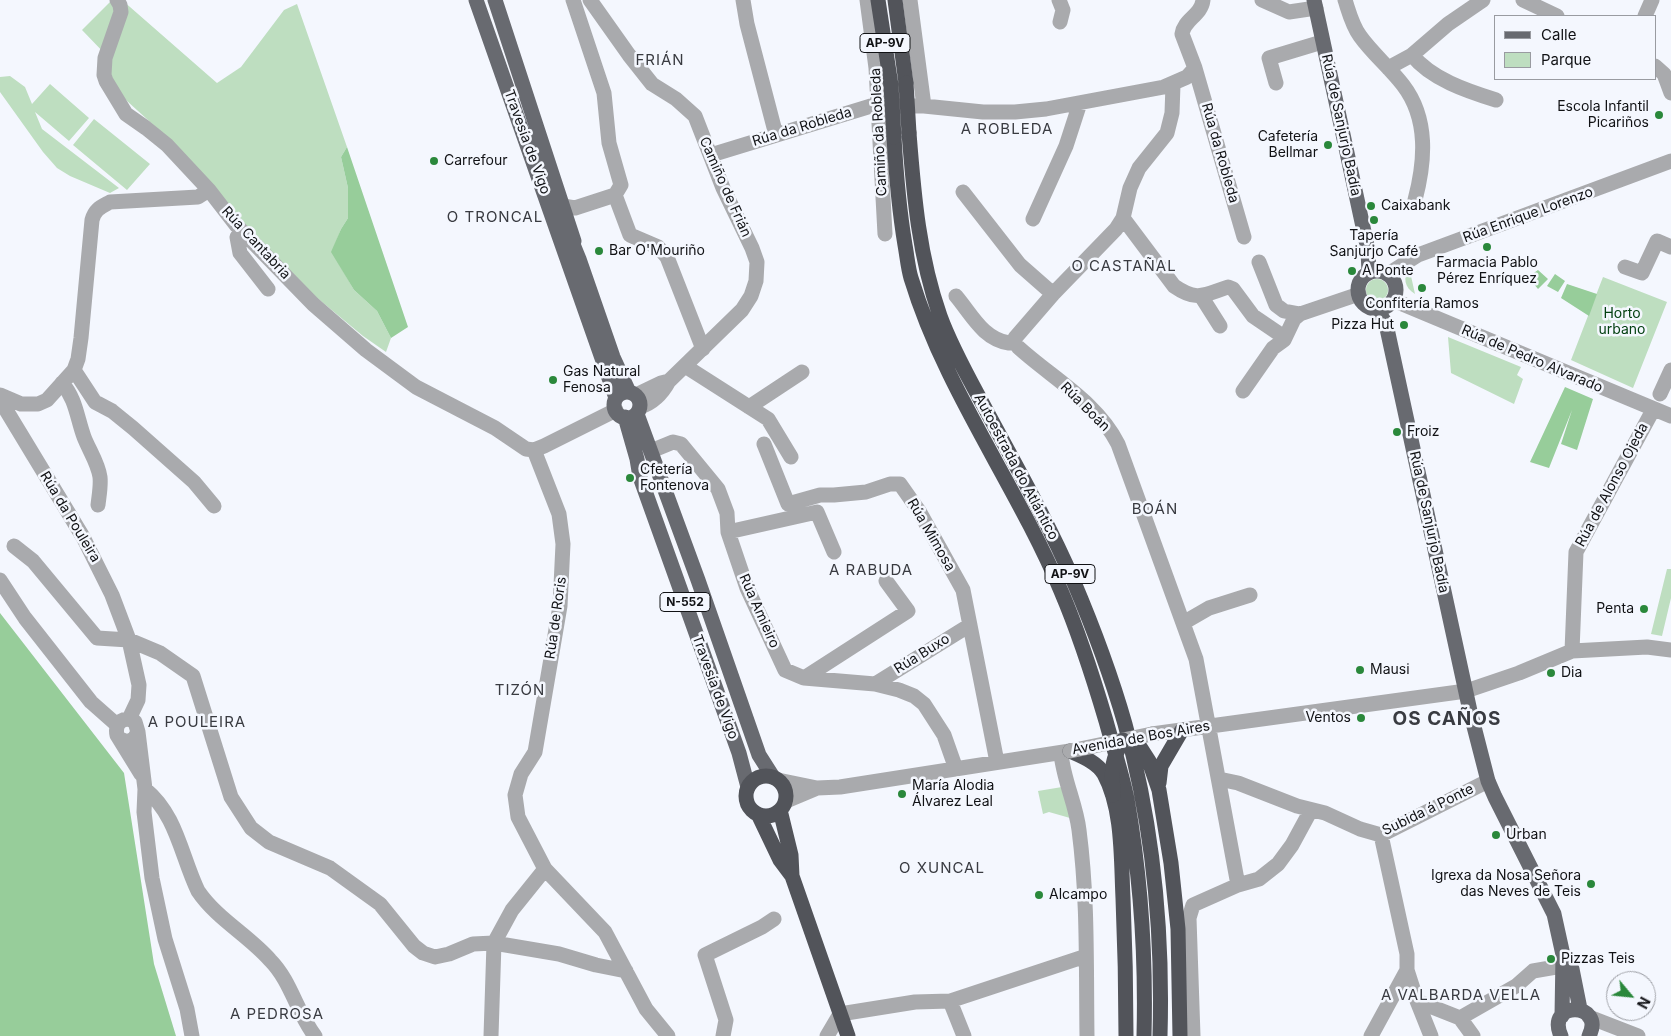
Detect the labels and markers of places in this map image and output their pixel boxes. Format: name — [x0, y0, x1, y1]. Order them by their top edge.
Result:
place label: Escola Infantil Picariños — [1557, 99, 1649, 132]
marker: Escola Infantil Picariños — [1653, 109, 1665, 121]
place label: Cafetería Bellmar — [1258, 129, 1318, 162]
marker: Cafetería Bellmar — [1322, 139, 1334, 151]
place label: Carrefour — [444, 153, 507, 169]
marker: Carrefour — [428, 155, 440, 167]
place label: Caixabank — [1381, 198, 1451, 214]
marker: Caixabank — [1365, 200, 1377, 212]
marker: Tapería Sanjurjo Café — [1368, 214, 1380, 226]
place label: Tapería Sanjurjo Café — [1329, 228, 1419, 260]
marker: Farmacia Pablo Pérez Enríquez — [1481, 241, 1493, 253]
place label: Bar O'Mouriño — [609, 243, 705, 259]
marker: Bar O'Mouriño — [593, 245, 605, 257]
place label: Farmacia Pablo Pérez Enríquez — [1436, 255, 1538, 288]
place label: A Ponte — [1362, 263, 1414, 279]
marker: A Ponte — [1346, 265, 1358, 277]
marker: Confitería Ramos — [1416, 282, 1428, 294]
place label: Confitería Ramos — [1365, 296, 1479, 312]
place label: Pizza Hut — [1331, 317, 1394, 333]
marker: Pizza Hut — [1398, 319, 1410, 331]
place label: Gas Natural Fenosa — [563, 364, 640, 397]
marker: Gas Natural Fenosa — [547, 374, 559, 386]
place label: Froiz — [1407, 424, 1439, 440]
marker: Froiz — [1391, 426, 1403, 438]
place label: Cfetería Fontenova — [640, 462, 709, 494]
marker: Cfetería Fontenova — [624, 472, 636, 484]
place label: Penta — [1596, 601, 1634, 617]
marker: Penta — [1638, 603, 1650, 615]
place label: Mausi — [1370, 662, 1410, 678]
marker: Mausi — [1354, 664, 1366, 676]
place label: Dia — [1561, 665, 1582, 681]
marker: Dia — [1545, 667, 1557, 679]
place label: Ventos — [1305, 710, 1351, 726]
marker: Ventos — [1355, 712, 1367, 724]
place label: María Alodia Álvarez Leal — [912, 778, 994, 810]
marker: María Alodia Álvarez Leal — [896, 788, 908, 800]
place label: Urban — [1506, 827, 1547, 843]
marker: Urban — [1490, 829, 1502, 841]
place label: Igrexa da Nosa Señora das Neves de Teis — [1431, 868, 1581, 900]
marker: Igrexa da Nosa Señora das Neves de Teis — [1585, 878, 1597, 890]
place label: Alcampo — [1049, 887, 1107, 903]
marker: Alcampo — [1033, 889, 1045, 901]
place label: Pizzas Teis — [1561, 951, 1635, 967]
marker: Pizzas Teis — [1545, 953, 1557, 965]

